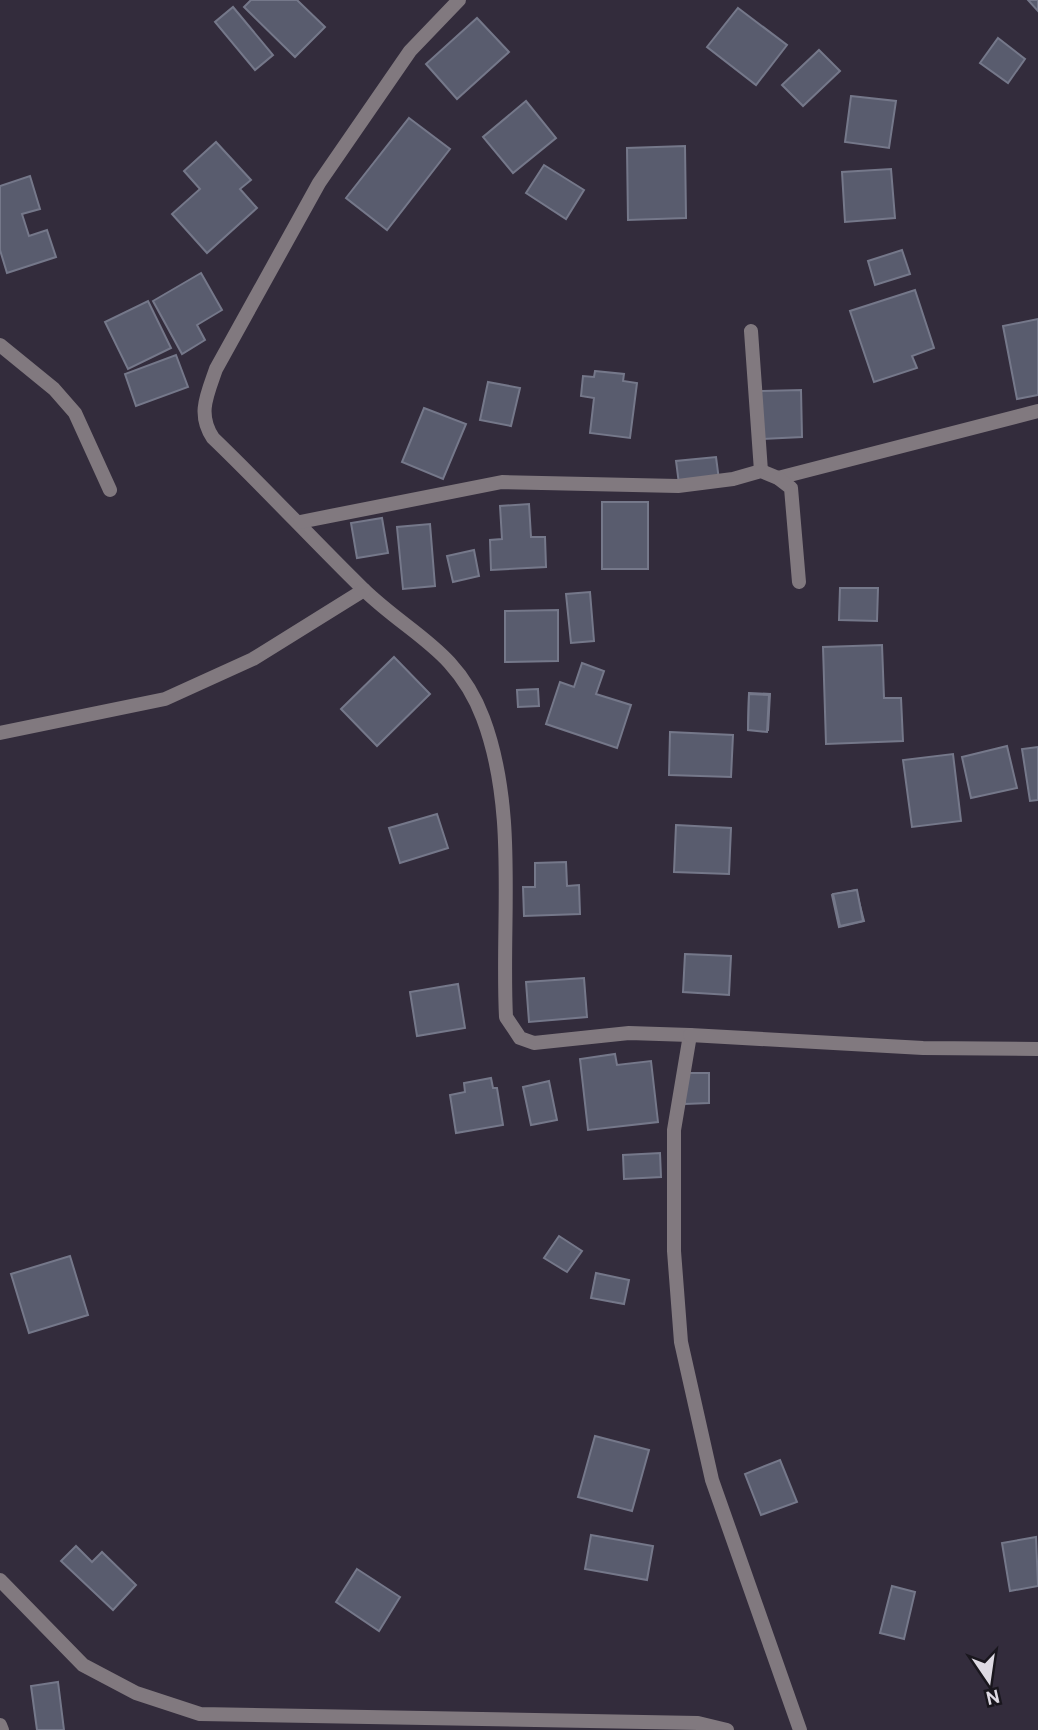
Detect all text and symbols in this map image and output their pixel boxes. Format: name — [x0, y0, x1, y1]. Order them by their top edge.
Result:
north arrow — [954, 1646, 1024, 1716]
text: N — [983, 1682, 1002, 1709]

